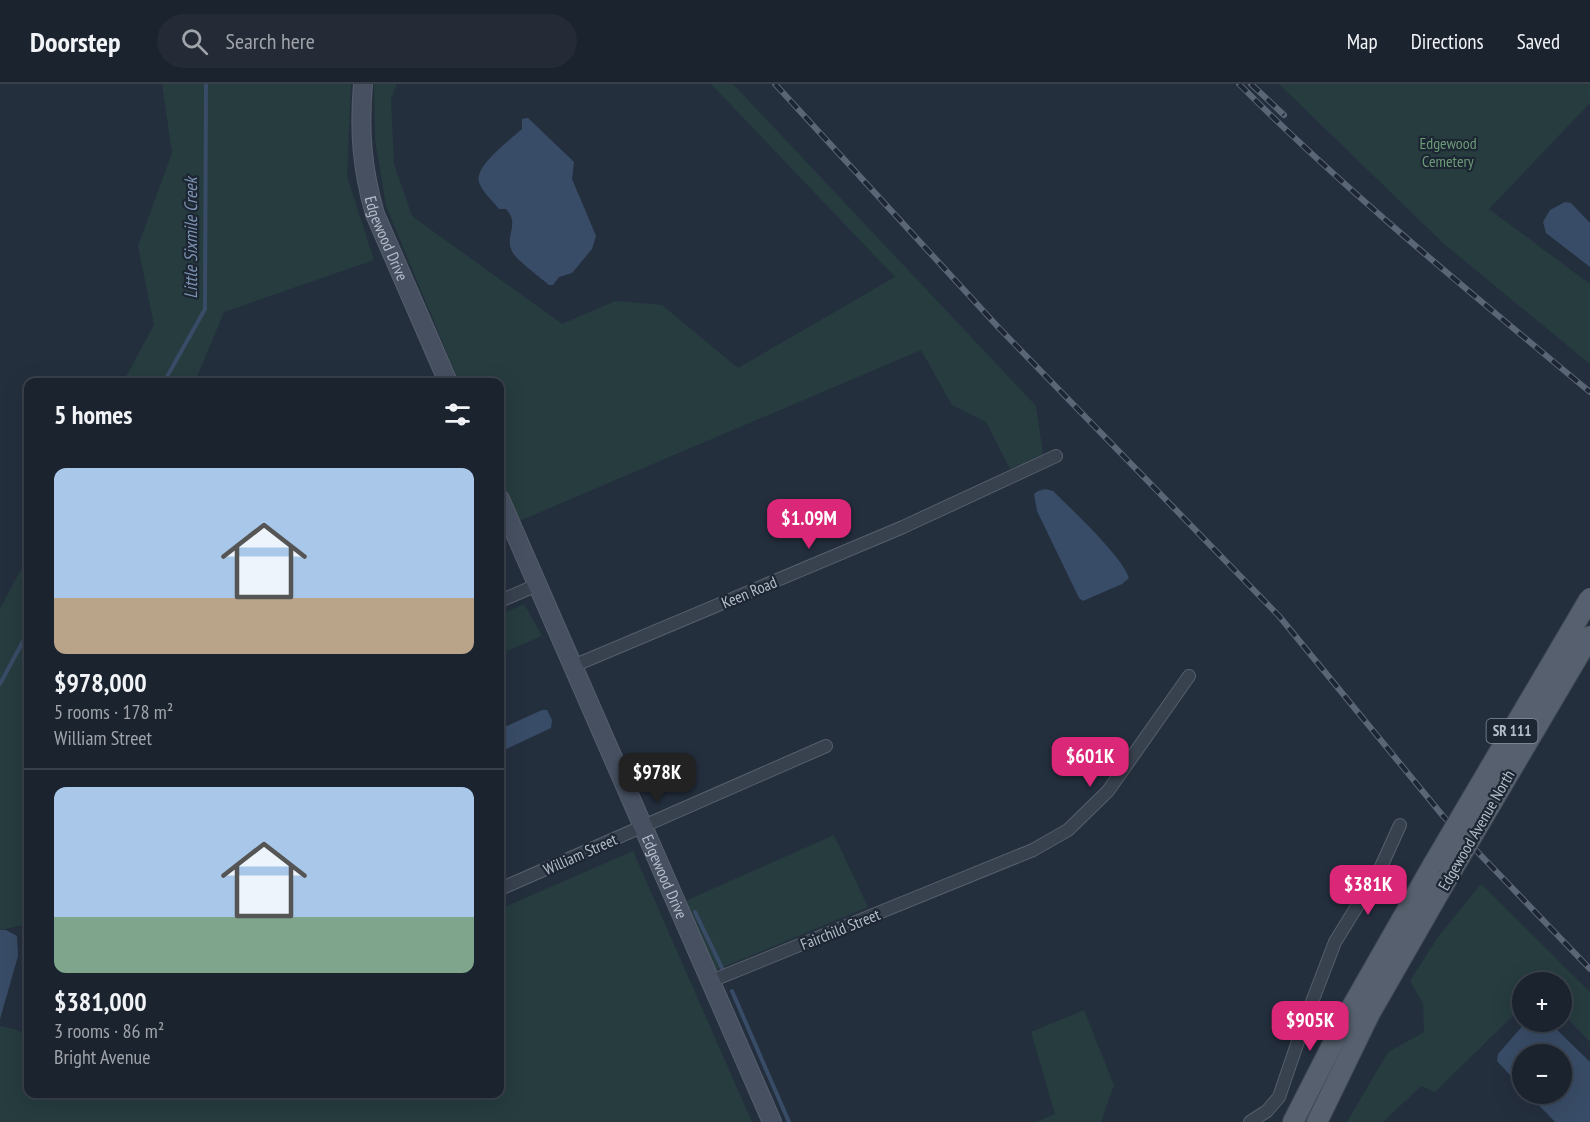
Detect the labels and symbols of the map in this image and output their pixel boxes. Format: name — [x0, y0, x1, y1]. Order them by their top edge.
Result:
park label: Edgewood Cemetery — [1419, 133, 1477, 171]
water label: Little Sixmile Creek — [179, 175, 202, 299]
street label: Edgewood Drive — [361, 194, 413, 284]
pin: $1.09M — [760, 499, 858, 550]
street label: Keen Road — [718, 571, 780, 613]
road number: SR 111 — [1486, 719, 1538, 743]
pin: $601K — [1048, 737, 1132, 788]
pin: $978K — [615, 753, 699, 804]
street label: Edgewood Avenue North — [1433, 766, 1519, 894]
street label: William Street — [540, 829, 620, 879]
street label: Edgewood Drive — [638, 831, 692, 922]
pin: $381K — [1326, 865, 1410, 916]
street label: Fairchild Street — [797, 904, 883, 954]
pin: $905K — [1268, 1001, 1352, 1052]

